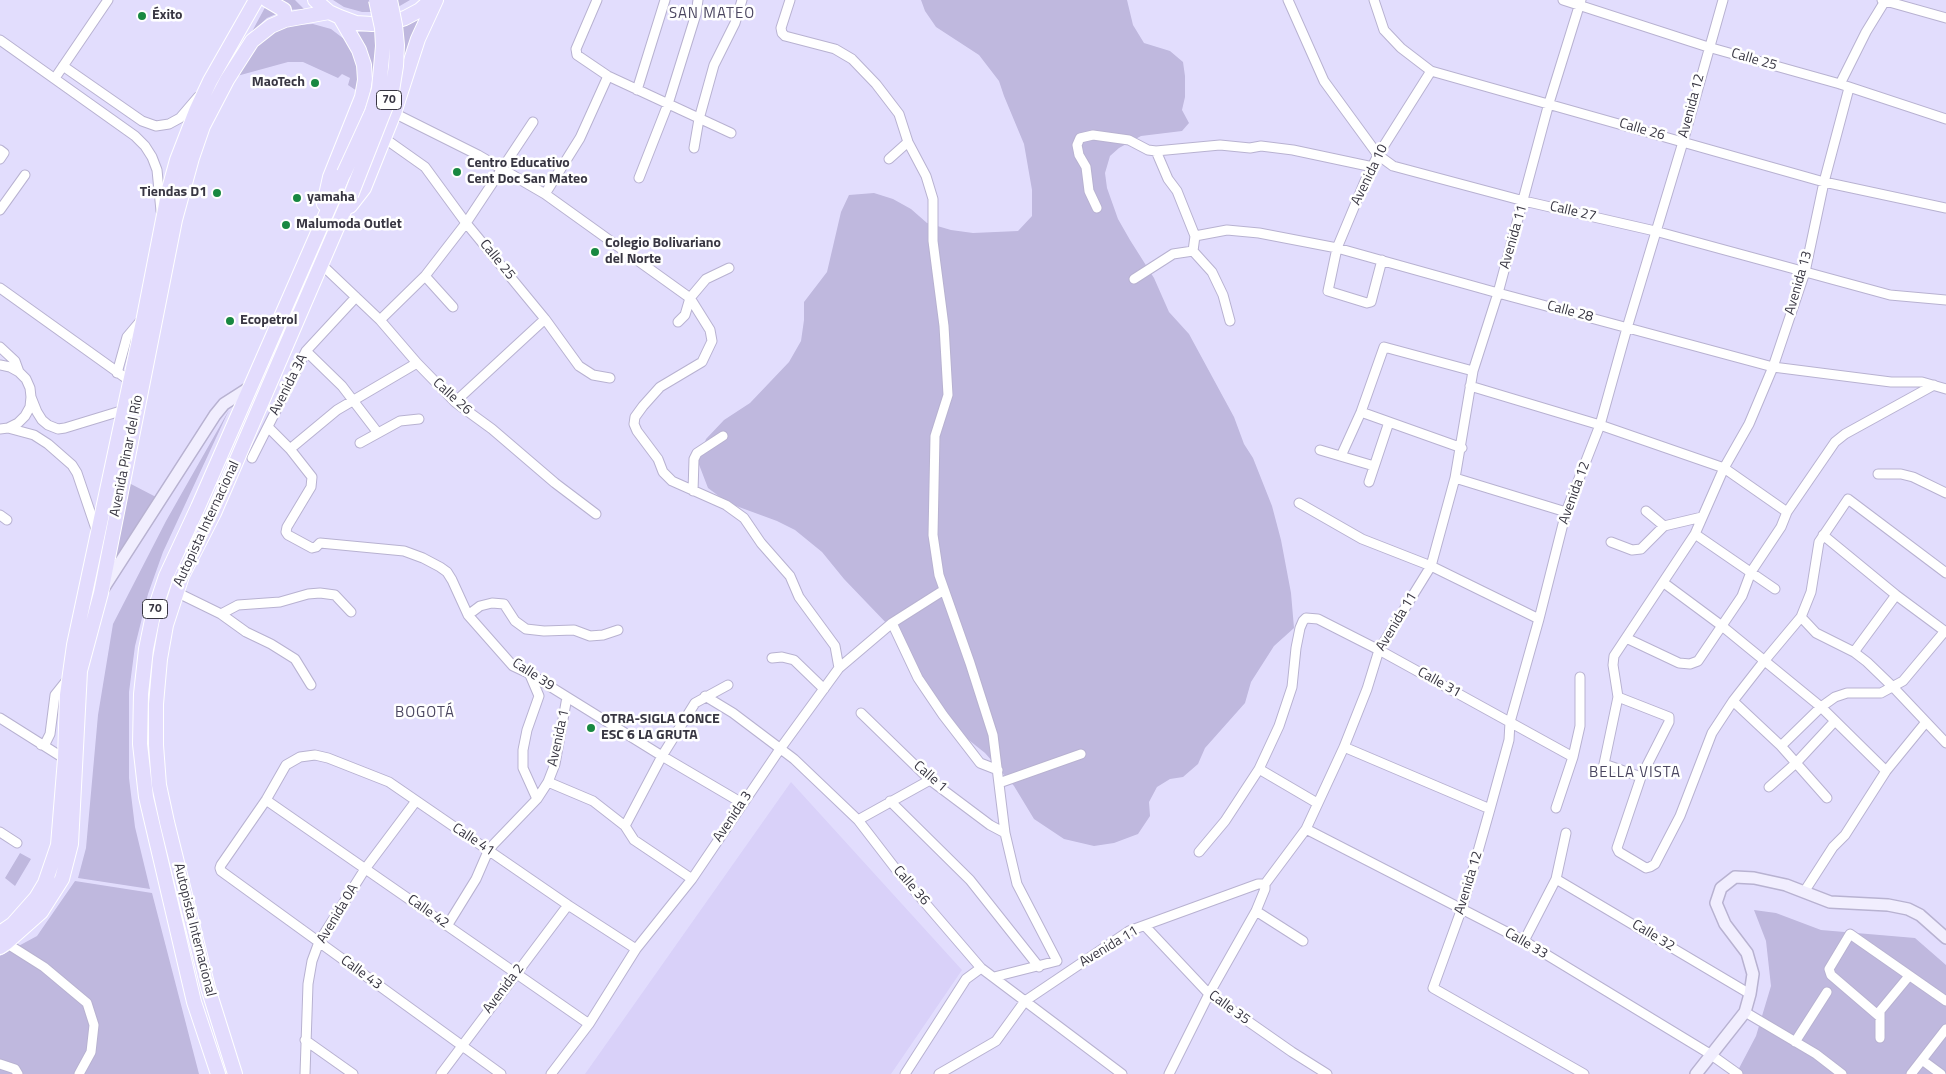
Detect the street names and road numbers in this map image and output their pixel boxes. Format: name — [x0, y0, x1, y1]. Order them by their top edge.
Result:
street label: Calle 25 — [1729, 45, 1779, 75]
street label: Avenida 12 — [1675, 72, 1709, 140]
road number: 70 — [376, 90, 402, 110]
street label: Calle 26 — [1617, 115, 1667, 145]
street label: Avenida 10 — [1348, 142, 1392, 208]
street label: Calle 27 — [1548, 199, 1598, 225]
street label: Avenida 11 — [1497, 203, 1531, 271]
street label: Calle 25 — [476, 236, 518, 284]
street label: Avenida 13 — [1782, 249, 1816, 317]
street label: Calle 28 — [1545, 298, 1595, 326]
street label: Avenida 3A — [267, 352, 311, 418]
street label: Calle 26 — [429, 375, 475, 419]
street label: Avenida Pinar del Río — [107, 394, 147, 518]
street label: Autopista Internacional — [171, 459, 243, 589]
street label: Avenida 12 — [1556, 459, 1594, 527]
street label: Avenida 11 — [1373, 590, 1421, 654]
road number: 70 — [142, 600, 168, 618]
street label: Calle 39 — [509, 655, 557, 695]
street label: Calle 31 — [1414, 664, 1464, 702]
street label: Avenida 1 — [545, 708, 573, 768]
street label: Calle 1 — [910, 758, 950, 796]
street label: Avenida 3 — [710, 788, 756, 846]
street label: Calle 41 — [449, 820, 497, 860]
street label: Avenida 12 — [1451, 849, 1487, 917]
street label: Autopista Internacional — [169, 862, 219, 998]
street label: Calle 36 — [889, 863, 933, 909]
street label: Avenida 0A — [314, 881, 362, 947]
street label: Calle 42 — [404, 892, 452, 932]
street label: Calle 32 — [1629, 917, 1677, 955]
street label: Avenida 11 — [1077, 923, 1141, 971]
street label: Calle 33 — [1501, 925, 1551, 963]
street label: Calle 43 — [337, 952, 385, 994]
street label: Avenida 2 — [480, 961, 528, 1017]
street label: Calle 35 — [1205, 987, 1253, 1029]

